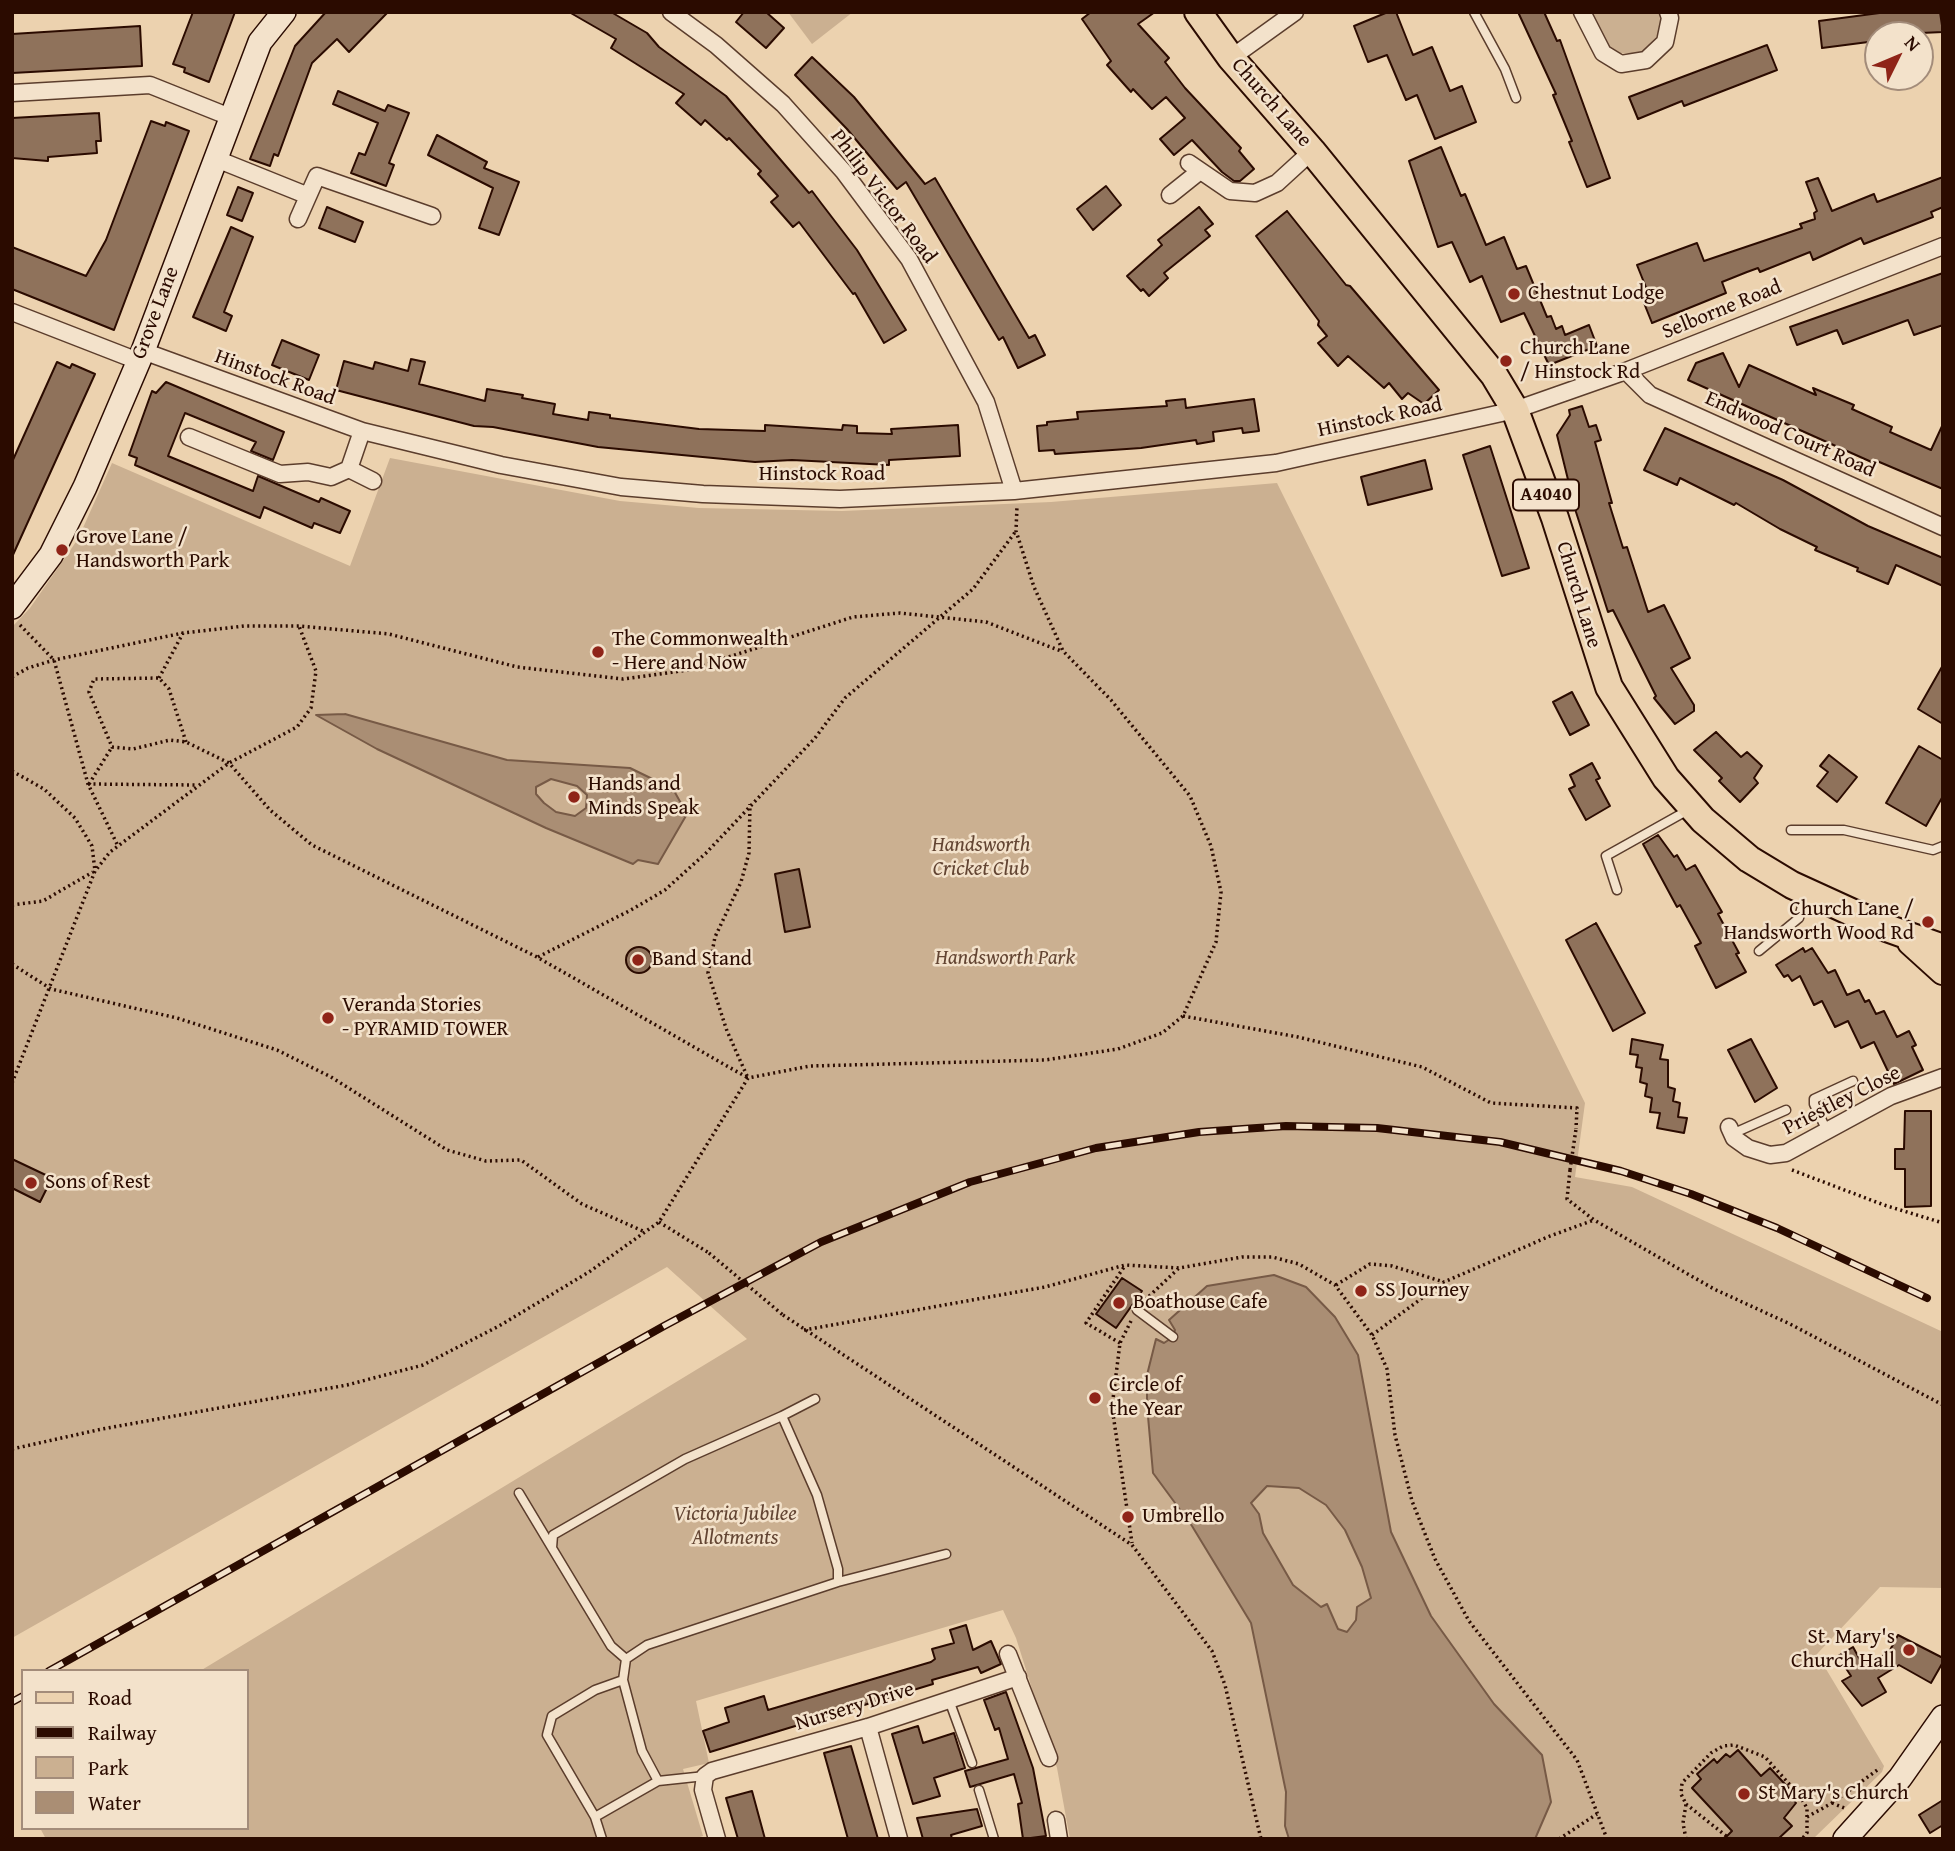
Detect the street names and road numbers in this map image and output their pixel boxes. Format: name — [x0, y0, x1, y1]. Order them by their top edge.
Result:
street label: Church Lane — [1225, 53, 1317, 153]
street label: Philip Victor Road — [824, 125, 942, 269]
street label: Grove Lane — [127, 263, 185, 363]
street label: Selborne Road — [1659, 275, 1785, 345]
street label: Hinstock Road — [211, 345, 339, 411]
street label: Endwood Court Road — [1701, 386, 1879, 484]
street label: Hinstock Road — [1316, 393, 1444, 443]
street label: Hinstock Road — [759, 462, 885, 488]
road number: A4040 — [1513, 480, 1579, 510]
street label: Church Lane — [1550, 539, 1606, 651]
street label: Priestley Close — [1779, 1061, 1905, 1141]
street label: Nursery Drive — [793, 1677, 917, 1737]

